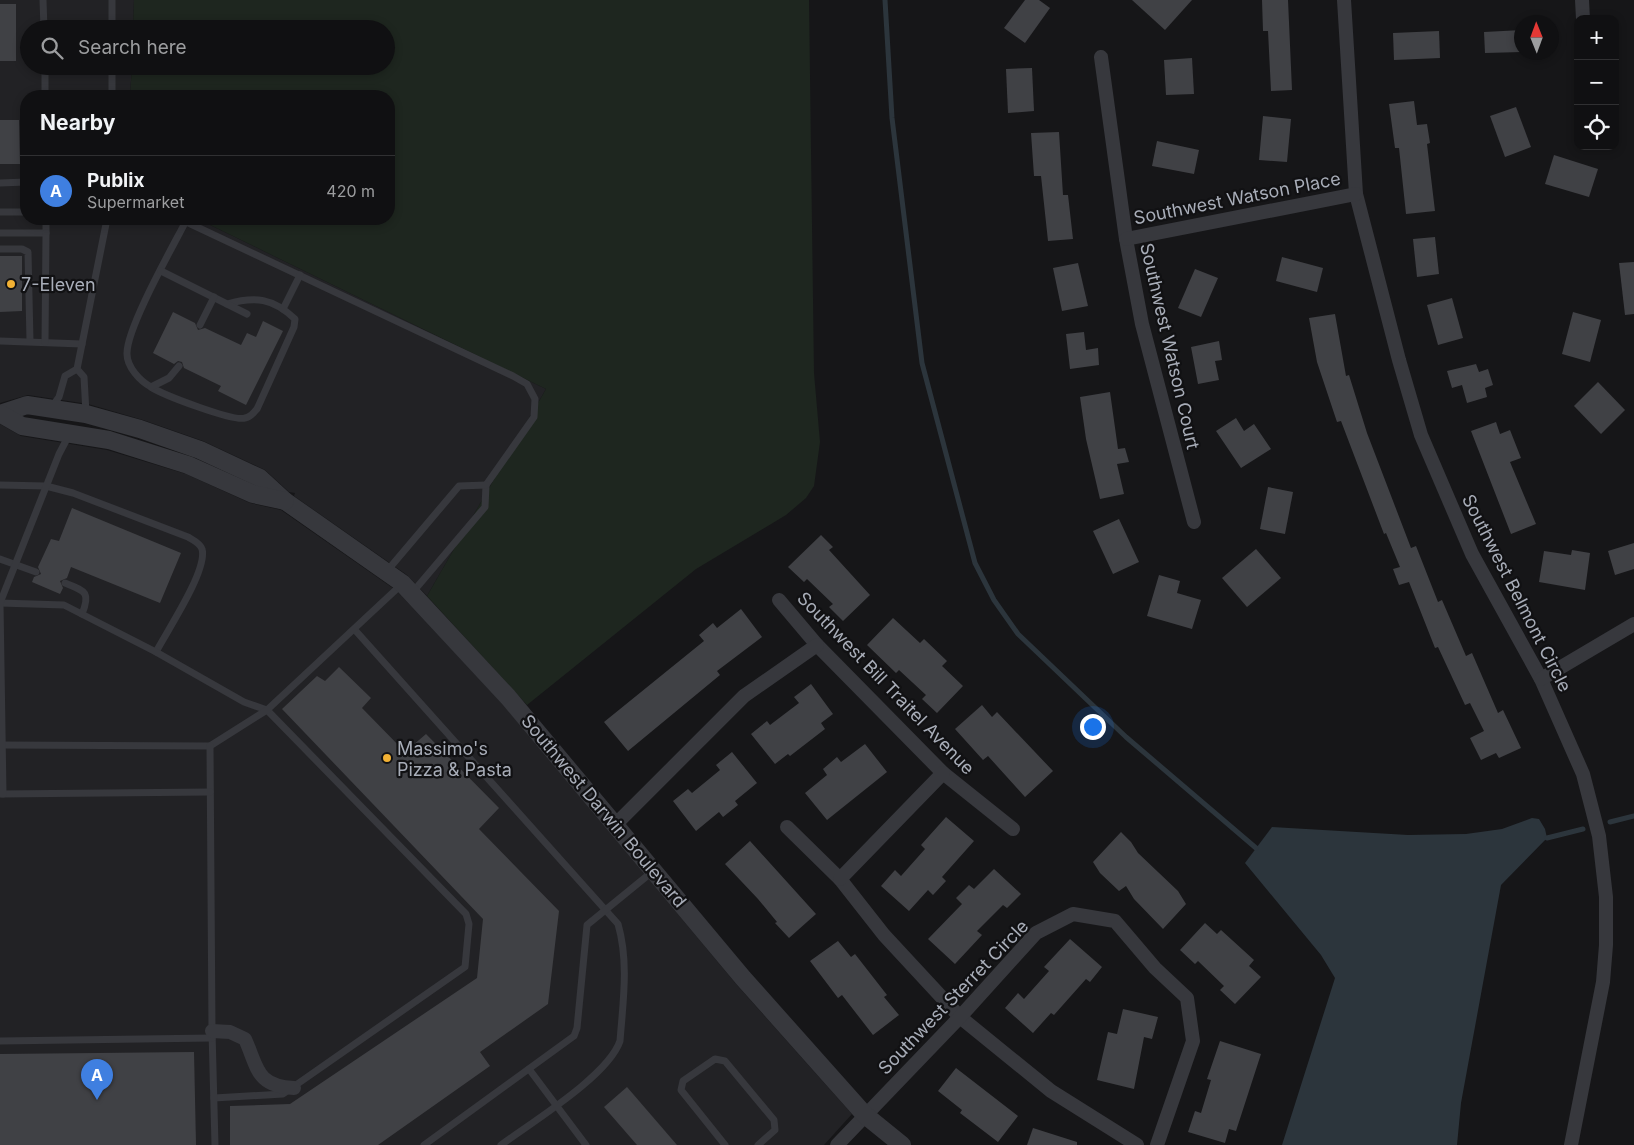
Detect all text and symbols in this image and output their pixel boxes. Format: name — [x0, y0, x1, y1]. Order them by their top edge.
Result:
north arrow — [1514, 15, 1559, 60]
map controls — [1574, 15, 1619, 150]
button: + — [1574, 15, 1619, 60]
search box — [20, 20, 395, 75]
icon: search — [38, 34, 66, 62]
text: Search here — [78, 36, 187, 59]
button: − — [1574, 60, 1619, 105]
button: locate — [1574, 105, 1619, 150]
text: Nearby — [40, 110, 115, 135]
street label: Southwest Watson Place — [1132, 168, 1342, 228]
text: Publix — [87, 169, 144, 192]
text: A — [50, 181, 62, 201]
text: 420 m — [326, 181, 375, 201]
text: Supermarket — [87, 192, 184, 212]
street label: Southwest Watson Court — [1136, 241, 1204, 451]
place label: 7-Eleven — [21, 274, 96, 295]
marker: 7-Eleven — [5, 278, 17, 290]
street label: Southwest Belmont Circle — [1458, 491, 1576, 695]
street label: Southwest Bill Traitel Avenue — [793, 587, 979, 779]
street label: Southwest Darwin Boulevard — [517, 710, 691, 912]
your location — [1080, 714, 1106, 740]
place label: Massimo's Pizza & Pasta — [397, 738, 512, 780]
marker: Massimo's Pizza & Pasta — [381, 752, 393, 764]
street label: Southwest Sterret Circle — [874, 915, 1032, 1079]
pin: A — [81, 1059, 113, 1100]

